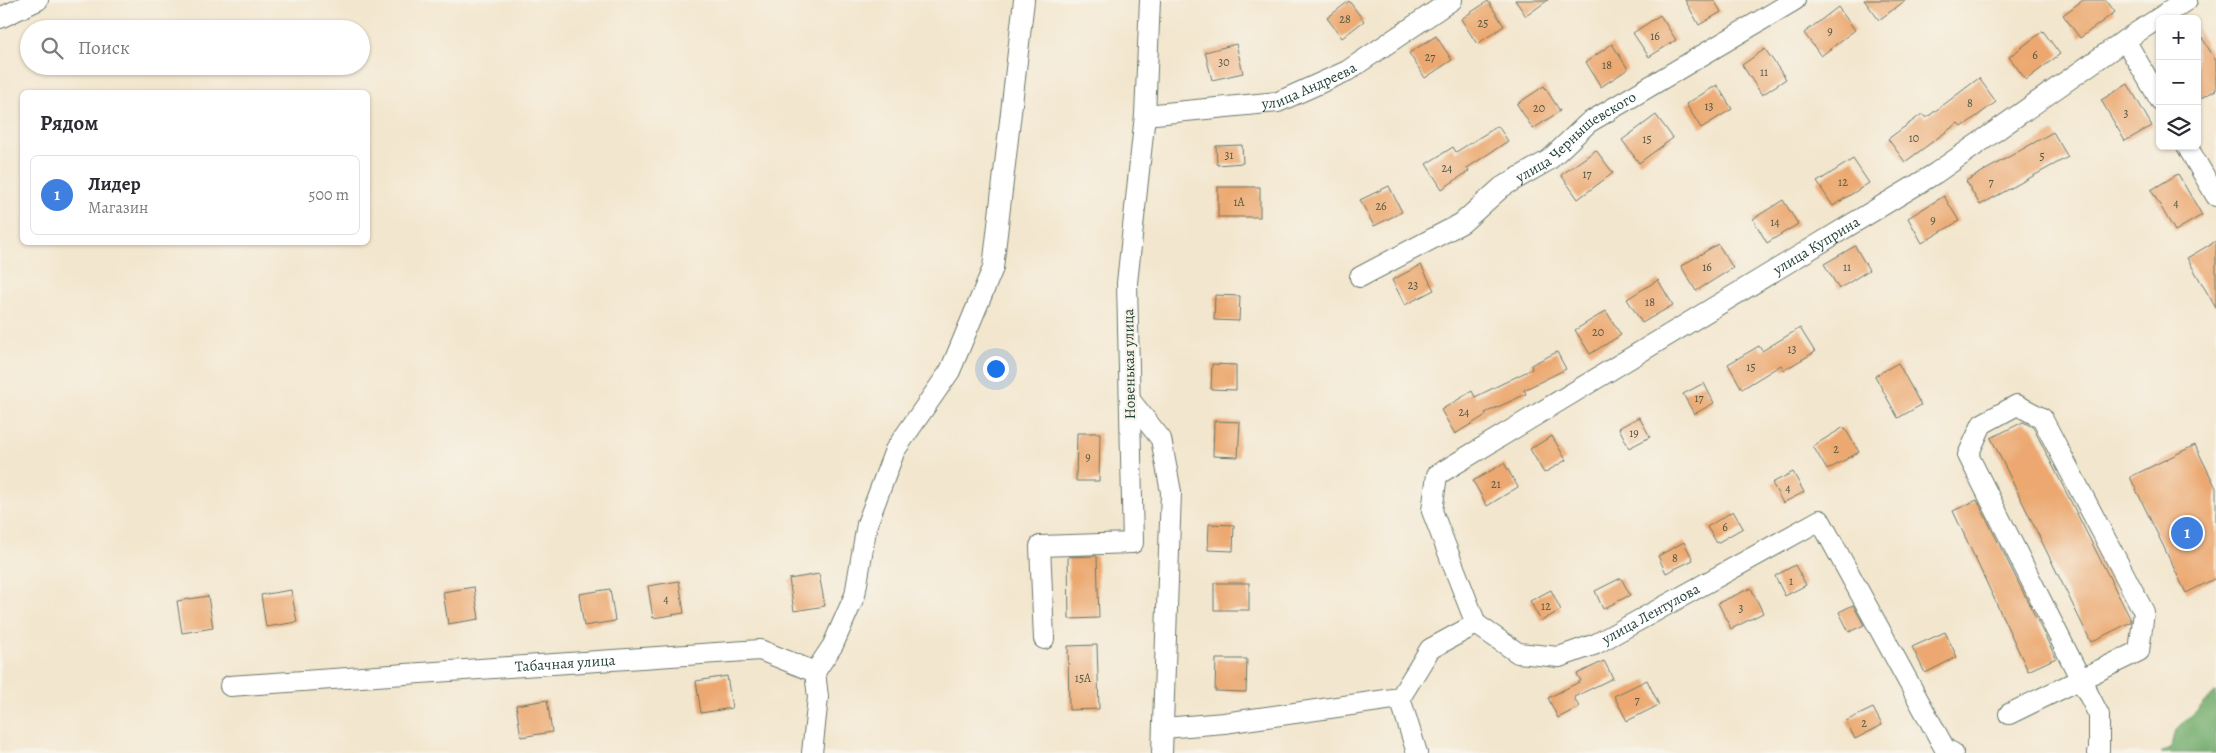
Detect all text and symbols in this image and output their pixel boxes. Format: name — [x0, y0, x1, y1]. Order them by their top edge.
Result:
house number: 28 — [1339, 11, 1351, 27]
house number: 25 — [1478, 15, 1488, 31]
map controls — [2156, 15, 2201, 150]
button: + — [2156, 15, 2201, 60]
search box — [20, 20, 370, 75]
house number: 9 — [1827, 23, 1833, 39]
house number: 16 — [1650, 28, 1660, 44]
icon: search — [38, 34, 66, 62]
text: Поиск — [78, 35, 130, 61]
house number: 6 — [2032, 47, 2038, 63]
house number: 27 — [1425, 49, 1436, 65]
house number: 30 — [1218, 54, 1230, 70]
street label: улица Андреева — [1260, 57, 1361, 114]
house number: 18 — [1602, 57, 1612, 73]
button: − — [2156, 60, 2201, 105]
house number: 11 — [1760, 64, 1768, 80]
street label: улица Чернышевского — [1511, 87, 1640, 188]
house number: 8 — [1967, 95, 1973, 111]
house number: 13 — [1704, 98, 1714, 114]
house number: 20 — [1533, 100, 1545, 116]
house number: 3 — [2124, 105, 2129, 121]
button: layers — [2156, 105, 2201, 150]
text: Рядом — [40, 109, 98, 137]
house number: 10 — [1909, 130, 1919, 146]
house number: 15 — [1642, 131, 1652, 147]
house number: 31 — [1224, 147, 1234, 163]
house number: 5 — [2039, 148, 2045, 164]
house number: 24 — [1441, 160, 1453, 176]
house number: 17 — [1582, 166, 1593, 182]
text: Лидер — [88, 171, 141, 197]
house number: 12 — [1838, 174, 1848, 190]
house number: 7 — [1988, 174, 1994, 190]
text: 1 — [54, 184, 60, 206]
text: 500 m — [309, 184, 349, 206]
house number: 1А — [1233, 194, 1246, 210]
house number: 4 — [2173, 195, 2179, 211]
text: Магазин — [88, 197, 148, 219]
house number: 26 — [1375, 198, 1387, 214]
street label: улица Куприна — [1768, 211, 1864, 280]
house number: 9 — [1930, 212, 1936, 228]
house number: 14 — [1770, 214, 1780, 230]
house number: 16 — [1702, 259, 1712, 275]
house number: 11 — [1843, 259, 1851, 275]
house number: 23 — [1408, 277, 1418, 293]
house number: 18 — [1645, 294, 1655, 310]
street label: Новенькая улица — [1118, 308, 1140, 420]
house number: 20 — [1592, 324, 1604, 340]
house number: 13 — [1787, 341, 1797, 357]
your location — [983, 356, 1009, 382]
house number: 15 — [1746, 359, 1756, 375]
house number: 17 — [1694, 390, 1705, 406]
house number: 24 — [1458, 404, 1470, 420]
house number: 19 — [1629, 425, 1639, 441]
house number: 2 — [1833, 441, 1839, 457]
house number: 9 — [1085, 449, 1091, 465]
house number: 21 — [1491, 476, 1501, 492]
house number: 4 — [1785, 480, 1791, 496]
pin: 1 — [2171, 514, 2203, 552]
house number: 6 — [1722, 519, 1728, 535]
house number: 8 — [1672, 550, 1678, 566]
house number: 1 — [1789, 573, 1793, 589]
street label: улица Лентулова — [1597, 579, 1703, 649]
house number: 4 — [663, 591, 669, 607]
house number: 12 — [1541, 598, 1551, 614]
house number: 3 — [1739, 600, 1744, 616]
street label: Табачная улица — [514, 650, 616, 677]
house number: 15А — [1075, 670, 1092, 686]
house number: 7 — [1634, 692, 1640, 708]
house number: 2 — [1861, 715, 1867, 731]

